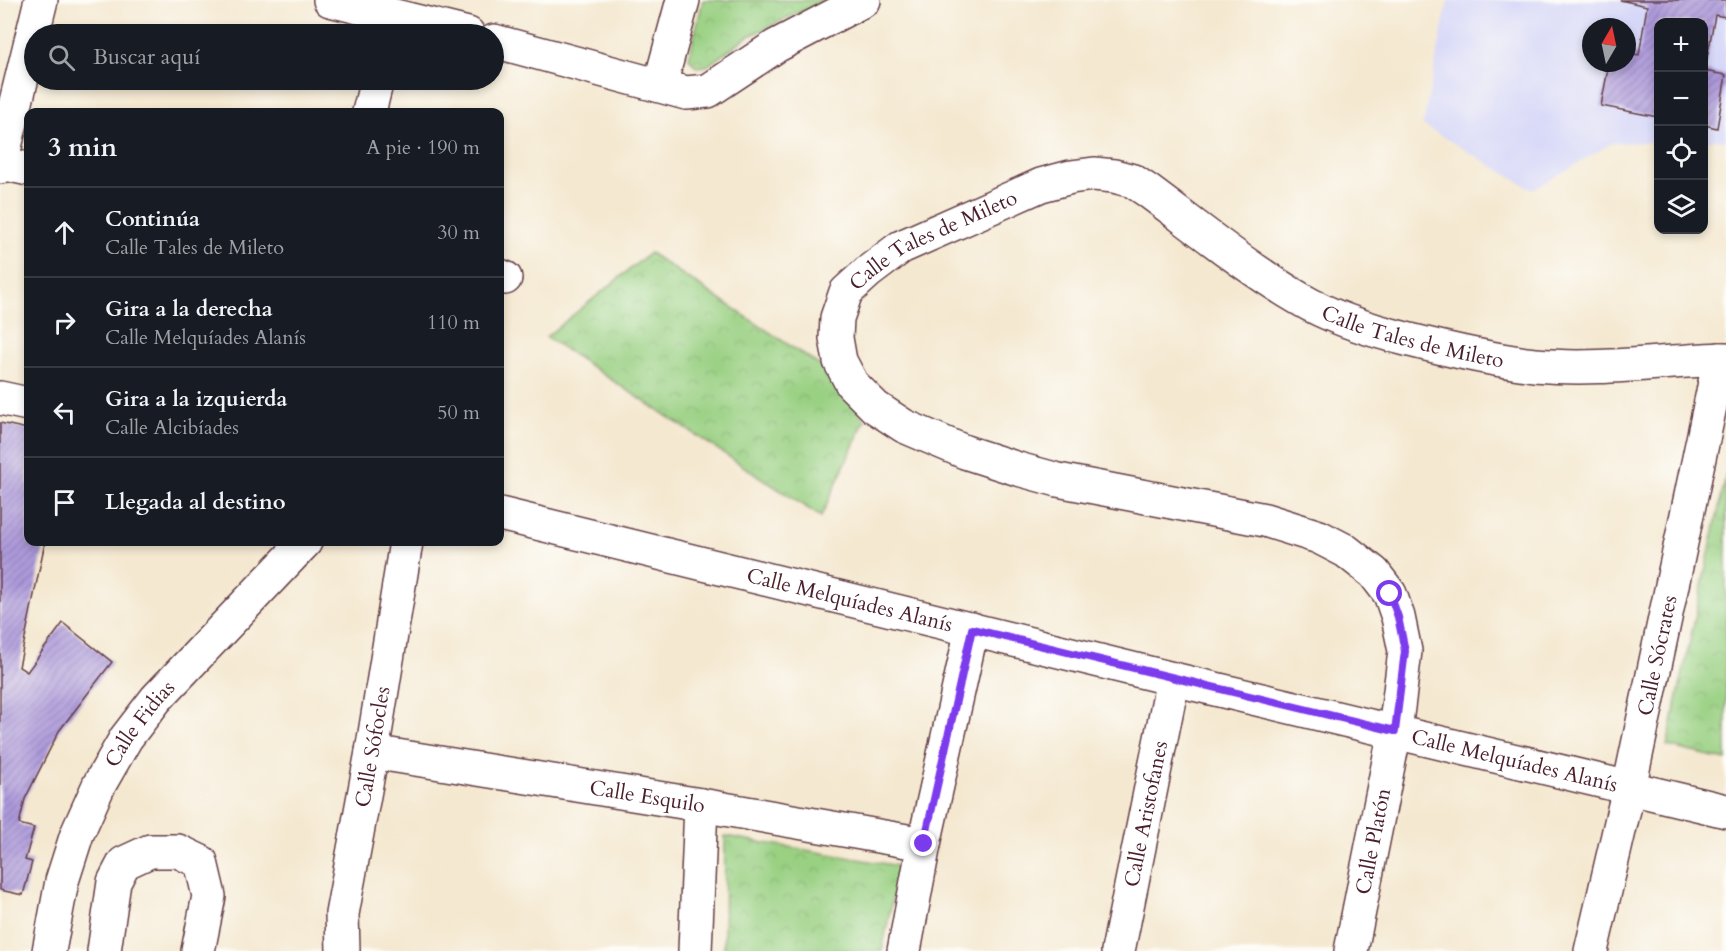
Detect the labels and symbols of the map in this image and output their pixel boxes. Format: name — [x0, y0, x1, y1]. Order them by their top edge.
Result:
north arrow — [1582, 18, 1636, 72]
street label: Calle Tales de Mileto — [843, 183, 1022, 297]
street label: Calle Tales de Mileto — [1317, 298, 1506, 375]
street label: Calle Melquíades Alanís — [744, 561, 956, 639]
route start — [1376, 580, 1402, 606]
street label: Calle Sócrates — [1630, 592, 1684, 718]
street label: Calle Fidias — [98, 673, 181, 773]
street label: Calle Sófocles — [348, 684, 397, 810]
street label: Calle Melquíades Alanís — [1408, 722, 1621, 799]
street label: Calle Aristofanes — [1117, 738, 1175, 889]
street label: Calle Esquilo — [588, 773, 707, 820]
street label: Calle Platón — [1348, 785, 1398, 897]
route end — [910, 830, 936, 856]

